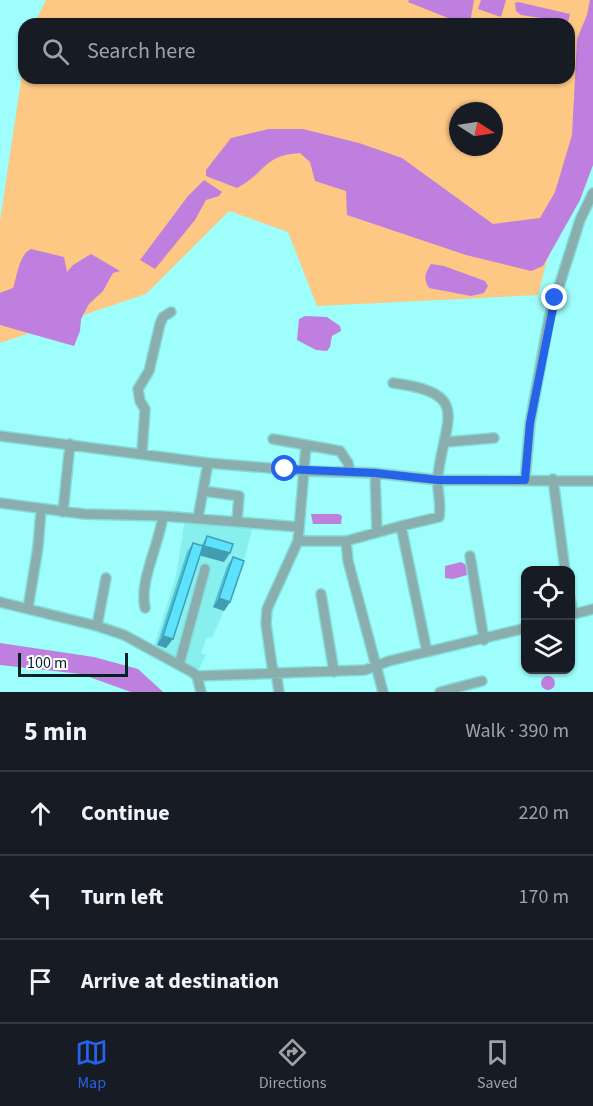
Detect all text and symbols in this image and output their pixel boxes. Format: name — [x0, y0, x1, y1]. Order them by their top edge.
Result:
search box — [18, 18, 575, 84]
icon: search — [39, 35, 72, 68]
text: Search here — [87, 35, 195, 67]
north arrow — [449, 102, 503, 156]
route end — [541, 284, 567, 310]
route start — [271, 455, 297, 481]
map controls — [521, 566, 575, 674]
button: locate — [521, 566, 575, 620]
button: layers — [521, 620, 575, 674]
scale bar — [18, 650, 128, 678]
text: 100 m — [27, 652, 67, 674]
text: 5 min — [24, 713, 87, 750]
text: Walk · 390 m — [465, 717, 569, 745]
icon: ahead — [24, 797, 57, 830]
text: Continue — [81, 797, 170, 829]
text: 220 m — [519, 799, 569, 827]
icon: left — [24, 881, 57, 914]
text: Turn left — [81, 881, 163, 913]
text: 170 m — [519, 883, 569, 911]
icon: arrive — [24, 965, 57, 998]
text: Arrive at destination — [81, 965, 279, 997]
tab: Map — [75, 1036, 108, 1094]
tab: Directions — [259, 1036, 326, 1094]
tab: Saved — [477, 1036, 518, 1094]

